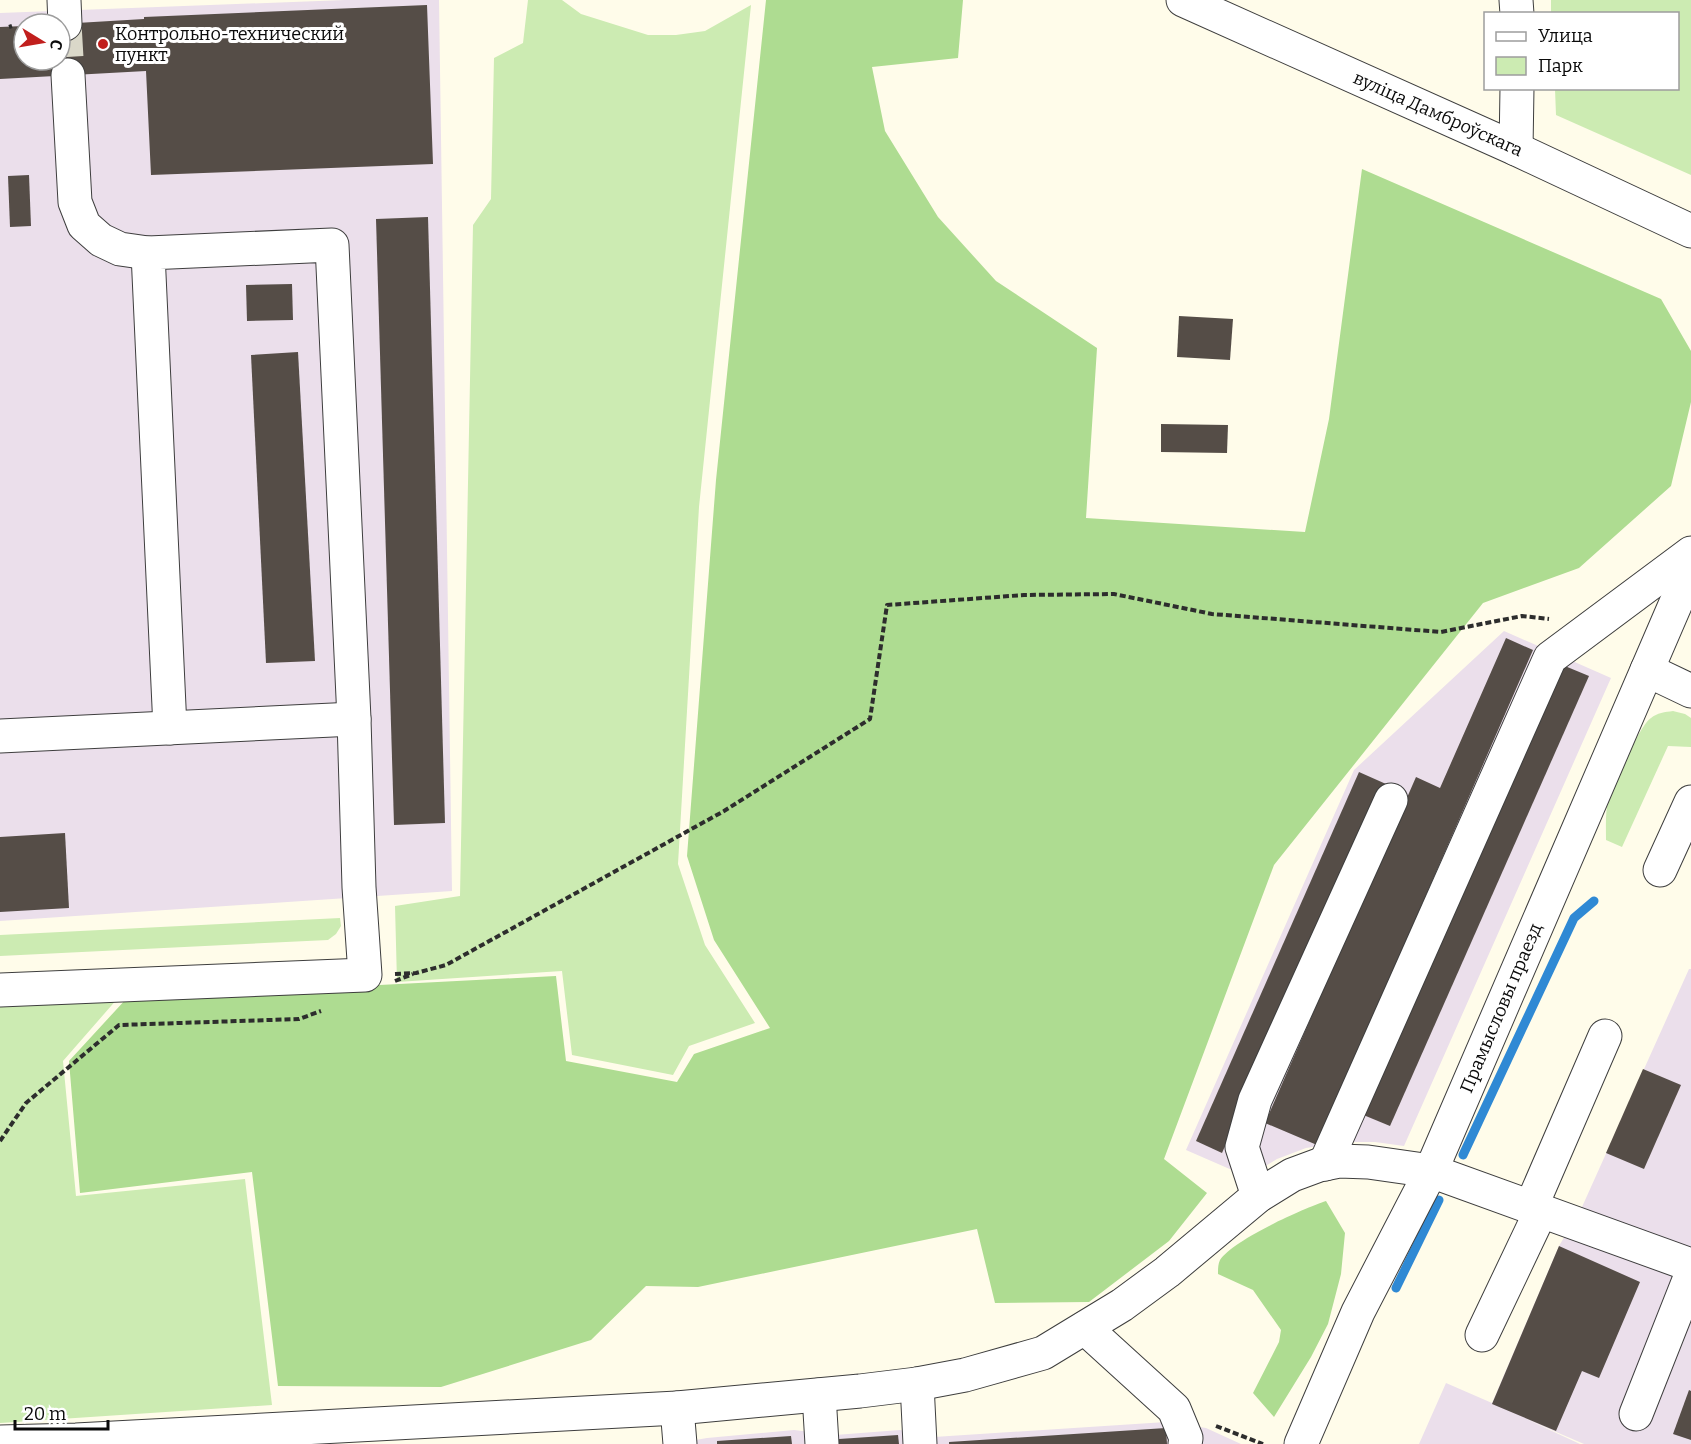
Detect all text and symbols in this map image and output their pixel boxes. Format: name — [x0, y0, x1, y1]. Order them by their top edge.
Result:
north arrow — [12, 12, 72, 72]
legend — [1484, 12, 1679, 90]
place label: Контрольно-технический пункт — [115, 23, 344, 66]
text: Улица — [1538, 25, 1593, 47]
marker: Контрольно-технический пункт — [96, 37, 110, 51]
text: С — [46, 38, 67, 52]
text: Парк — [1538, 55, 1583, 77]
street label: вуліца Дамброўскага — [1350, 67, 1526, 161]
street label: Прамысловы праезд — [1455, 920, 1547, 1096]
scale bar — [15, 1393, 108, 1431]
text: 20 m — [24, 1403, 66, 1425]

